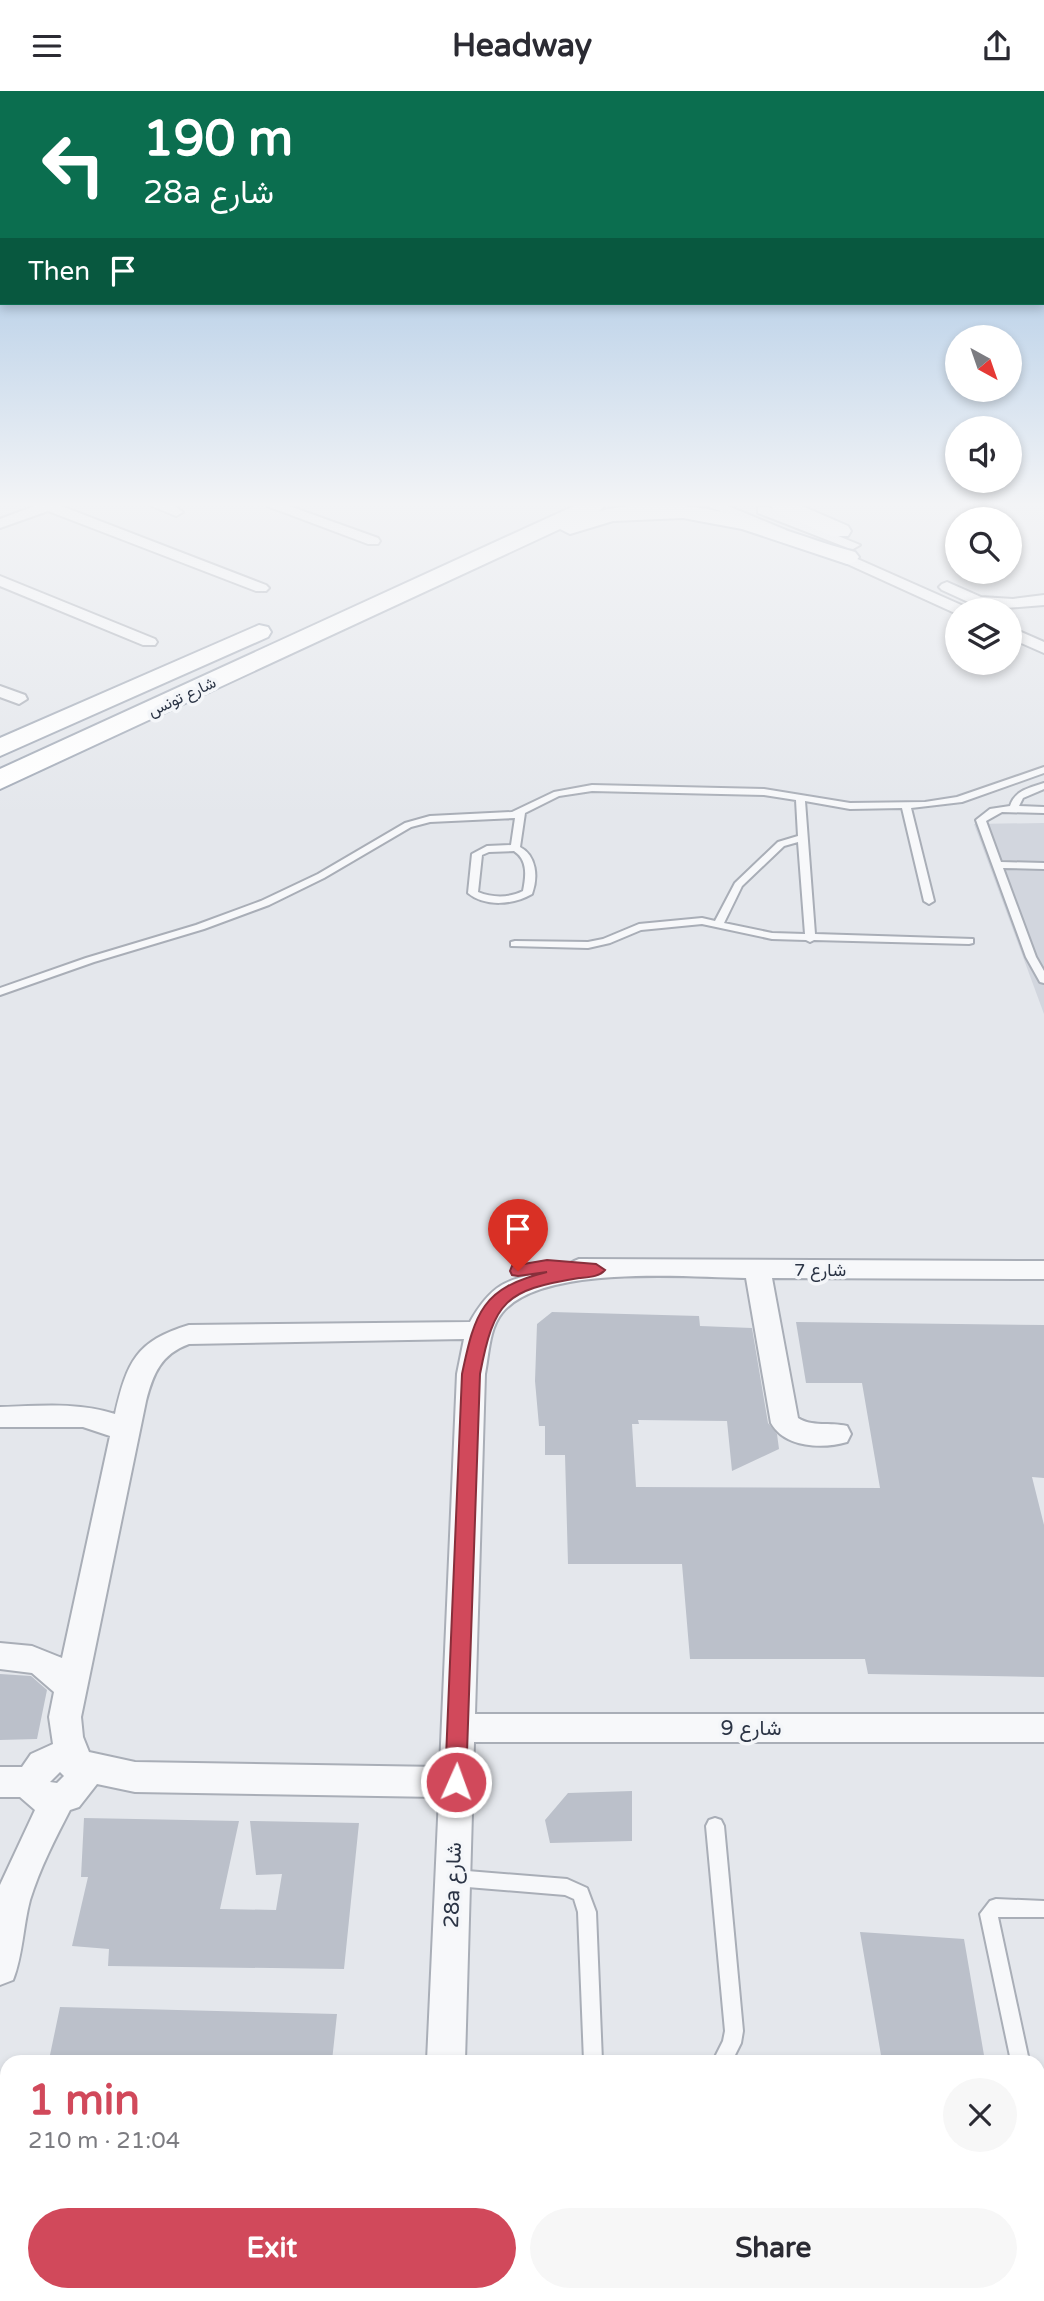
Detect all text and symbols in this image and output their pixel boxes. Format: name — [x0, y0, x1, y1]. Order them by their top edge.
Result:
icon: menu — [28, 27, 66, 65]
text: Headway — [452, 27, 592, 65]
icon: share — [978, 27, 1016, 65]
text: 190 m — [143, 110, 293, 169]
icon: left — [28, 119, 119, 210]
text: 28a شارع — [143, 174, 274, 212]
icon: arrive — [104, 252, 142, 290]
text: Then — [28, 256, 90, 287]
north arrow — [945, 325, 1022, 403]
map controls — [945, 325, 1022, 675]
button: sound — [945, 416, 1022, 493]
button: search — [945, 507, 1022, 584]
button: layers — [945, 598, 1022, 675]
street label: شارع تونس — [145, 673, 220, 722]
pin — [488, 1199, 548, 1271]
icon: arrive — [499, 1210, 537, 1248]
street label: شارع 7 — [794, 1259, 846, 1282]
street label: شارع 9 — [721, 1716, 781, 1742]
position arrow — [419, 1745, 493, 1819]
street label: 28a شارع — [439, 1842, 468, 1928]
text: 1 min — [28, 2075, 140, 2126]
button: close — [943, 2078, 1017, 2152]
text: 210 m · 21:04 — [28, 2127, 180, 2155]
button: Exit — [28, 2208, 516, 2288]
button: Share — [530, 2208, 1017, 2288]

